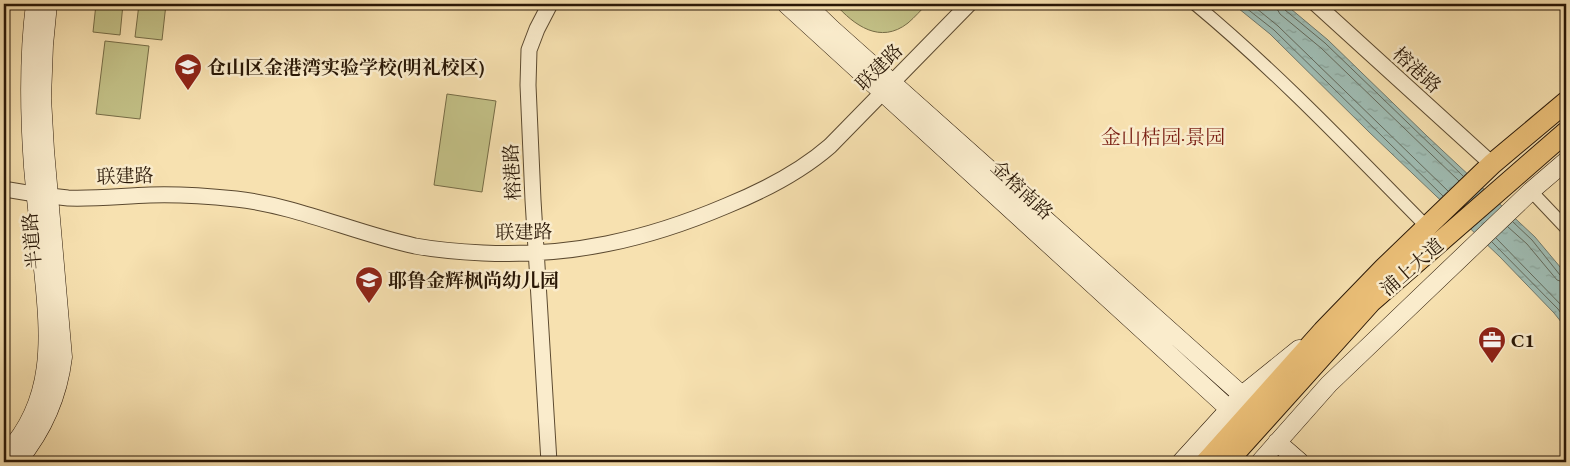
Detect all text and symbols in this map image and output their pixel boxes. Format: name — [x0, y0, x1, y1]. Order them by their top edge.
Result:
street label: 联建路 — [850, 38, 908, 96]
street label: 榕港路 — [1387, 42, 1447, 98]
school or university icon: 仓山区金港湾实验学校(明礼校区) — [173, 52, 203, 91]
place label: 仓山区金港湾实验学校(明礼校区) — [207, 55, 485, 80]
district label: 金山桔园·景园 — [1101, 124, 1225, 150]
street label: 榕港路 — [498, 143, 526, 201]
street label: 金榕南路 — [986, 155, 1058, 225]
street label: 联建路 — [96, 163, 154, 189]
street label: 半道路 — [17, 212, 47, 270]
street label: 联建路 — [495, 219, 553, 245]
street label: 浦上大道 — [1375, 233, 1449, 301]
school or university icon: 耶鲁金辉枫尚幼儿园 — [354, 265, 384, 304]
place label: 耶鲁金辉枫尚幼儿园 — [388, 268, 559, 293]
office icon: C1 — [1477, 325, 1507, 364]
place label: C1 — [1511, 328, 1535, 353]

